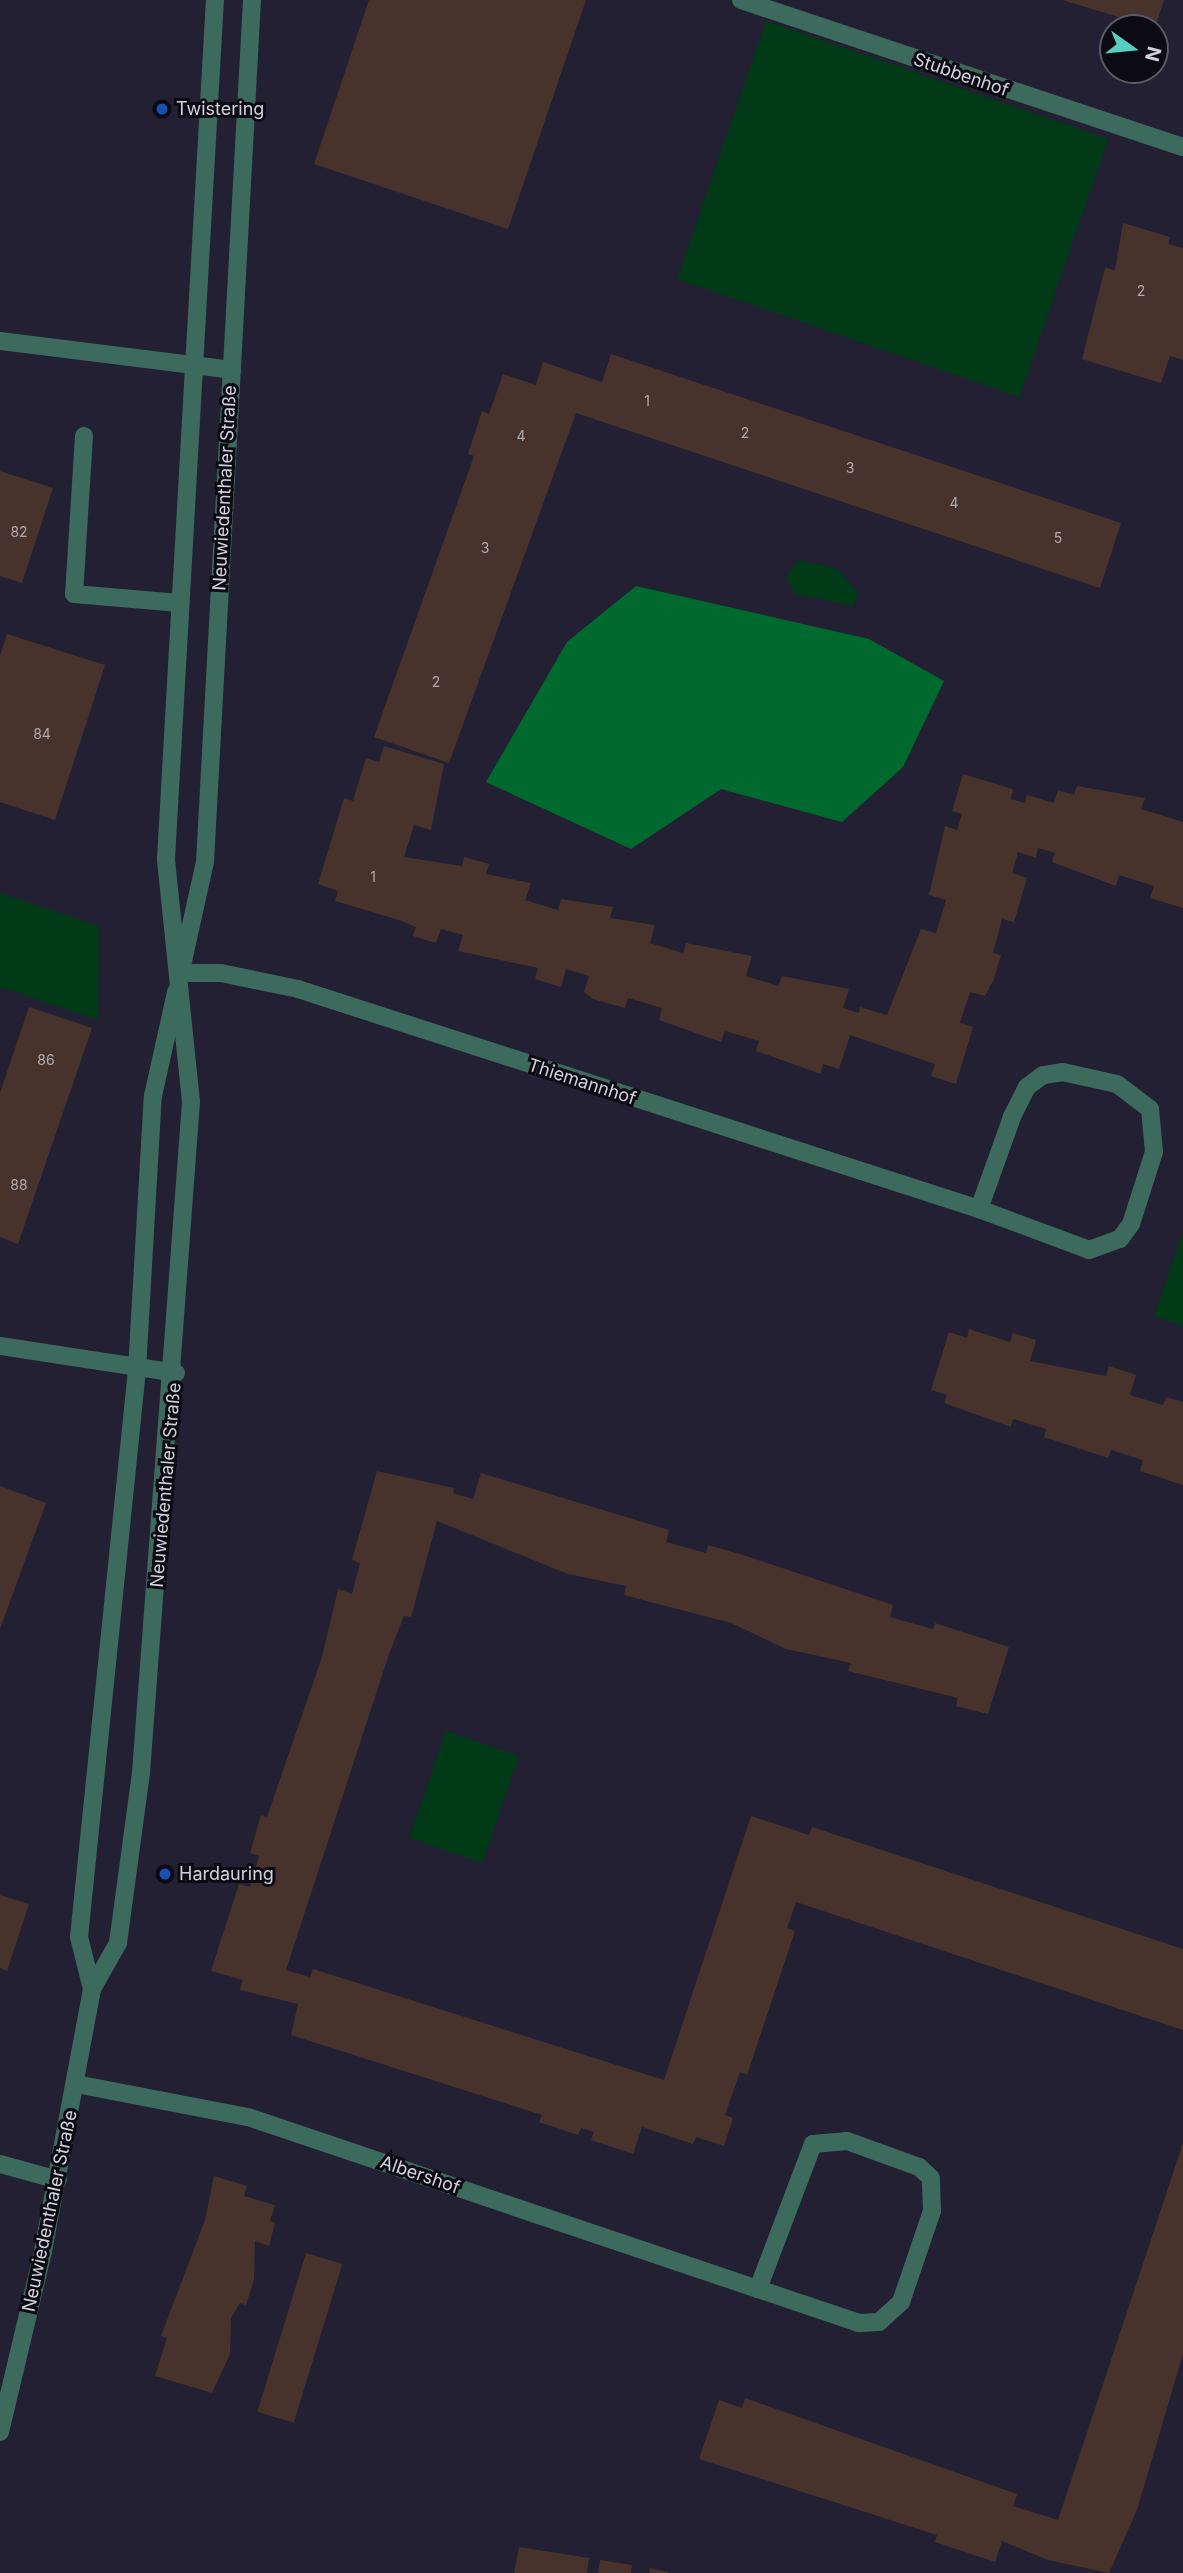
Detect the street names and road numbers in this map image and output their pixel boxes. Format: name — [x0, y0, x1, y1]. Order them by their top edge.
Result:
street label: Stubbenhof — [911, 49, 1011, 101]
street label: Neuwiedenthaler Straße — [209, 385, 241, 591]
street label: Thiemannhof — [525, 1054, 639, 1110]
street label: Neuwiedenthaler Straße — [146, 1382, 186, 1588]
street label: Neuwiedenthaler Straße — [18, 2108, 82, 2314]
street label: Albershof — [377, 2151, 463, 2199]

